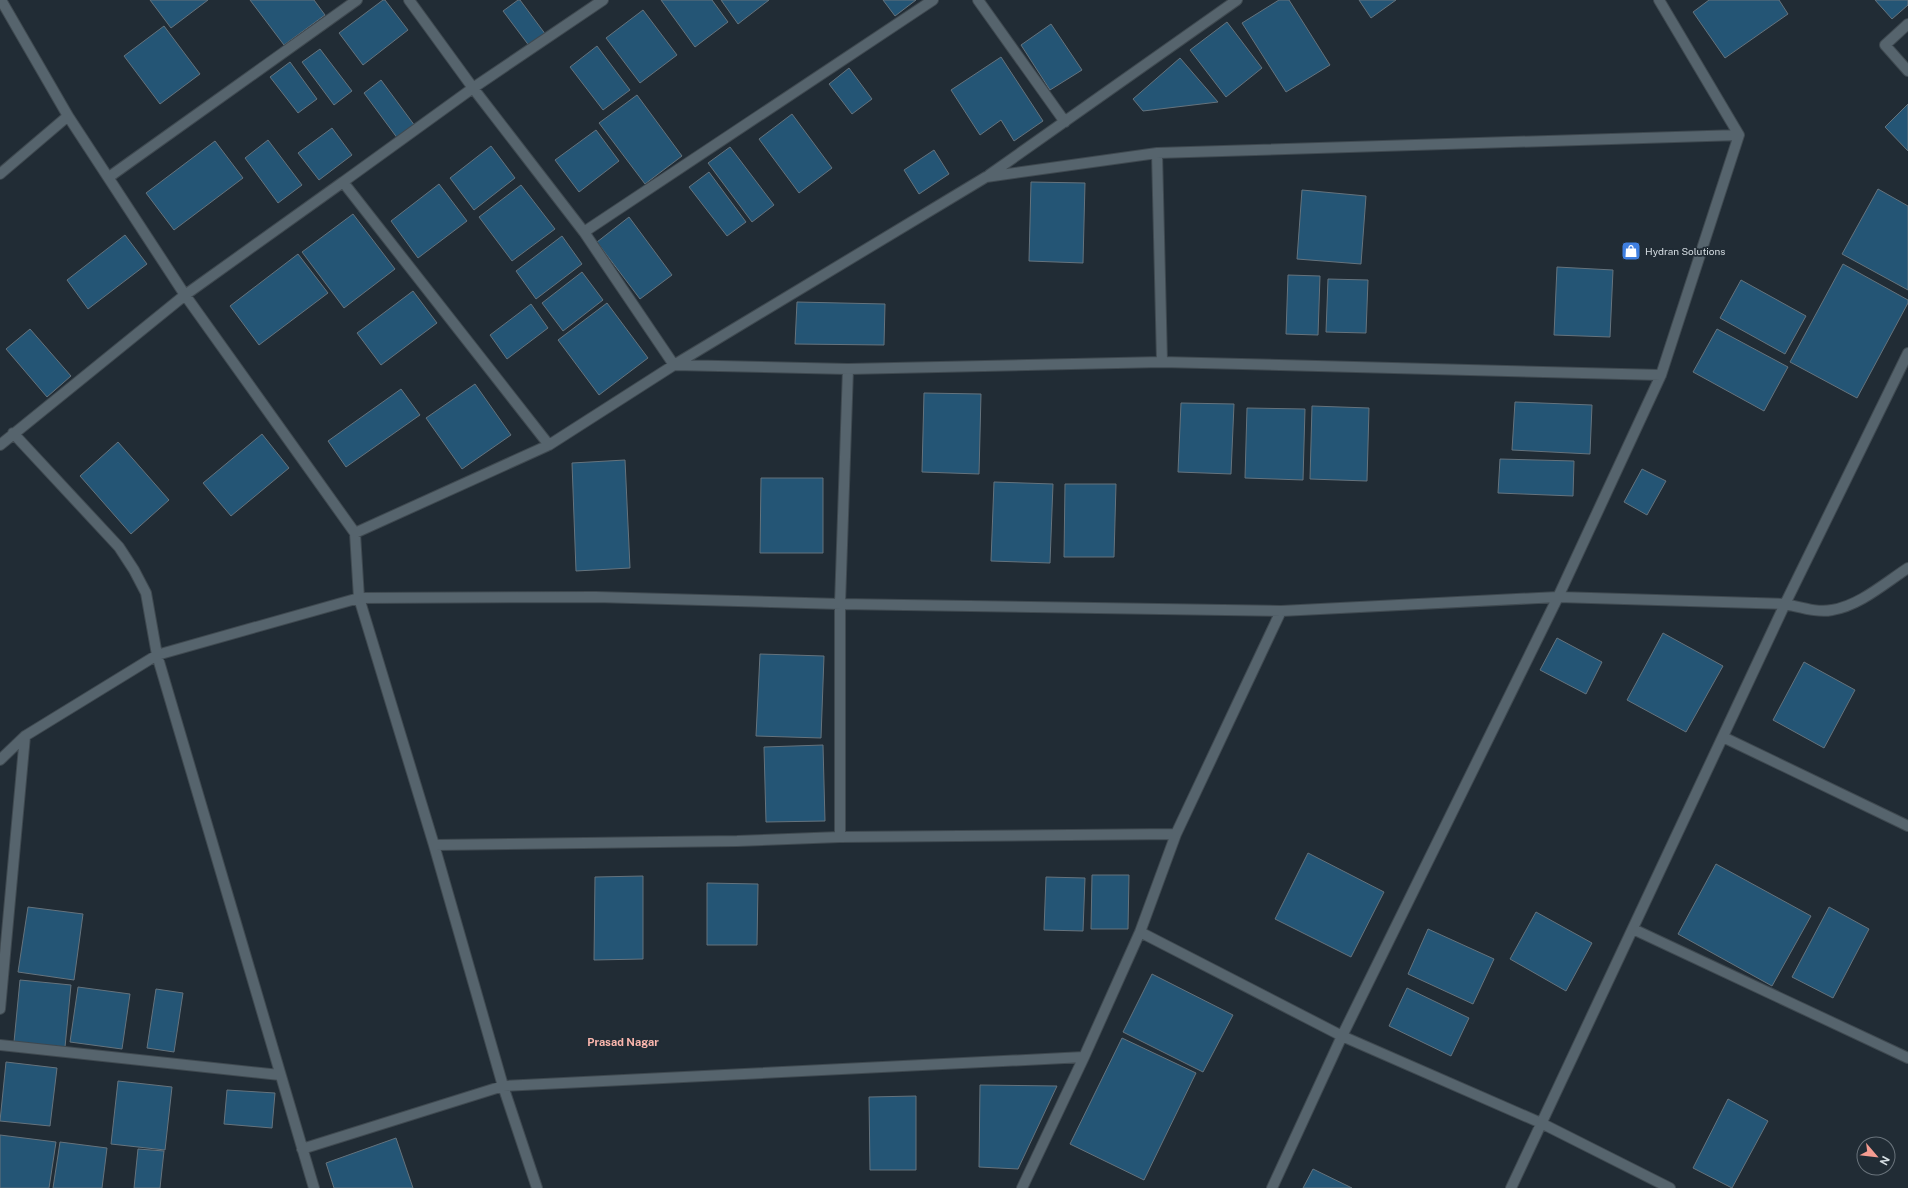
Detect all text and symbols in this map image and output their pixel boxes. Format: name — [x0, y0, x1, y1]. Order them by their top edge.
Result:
shop icon: Hydran Solutions — [1620, 240, 1642, 262]
place label: Hydran Solutions — [1645, 245, 1725, 257]
district label: Prasad Nagar — [587, 1036, 659, 1048]
north arrow — [1856, 1136, 1896, 1176]
text: N — [1878, 1154, 1892, 1167]

